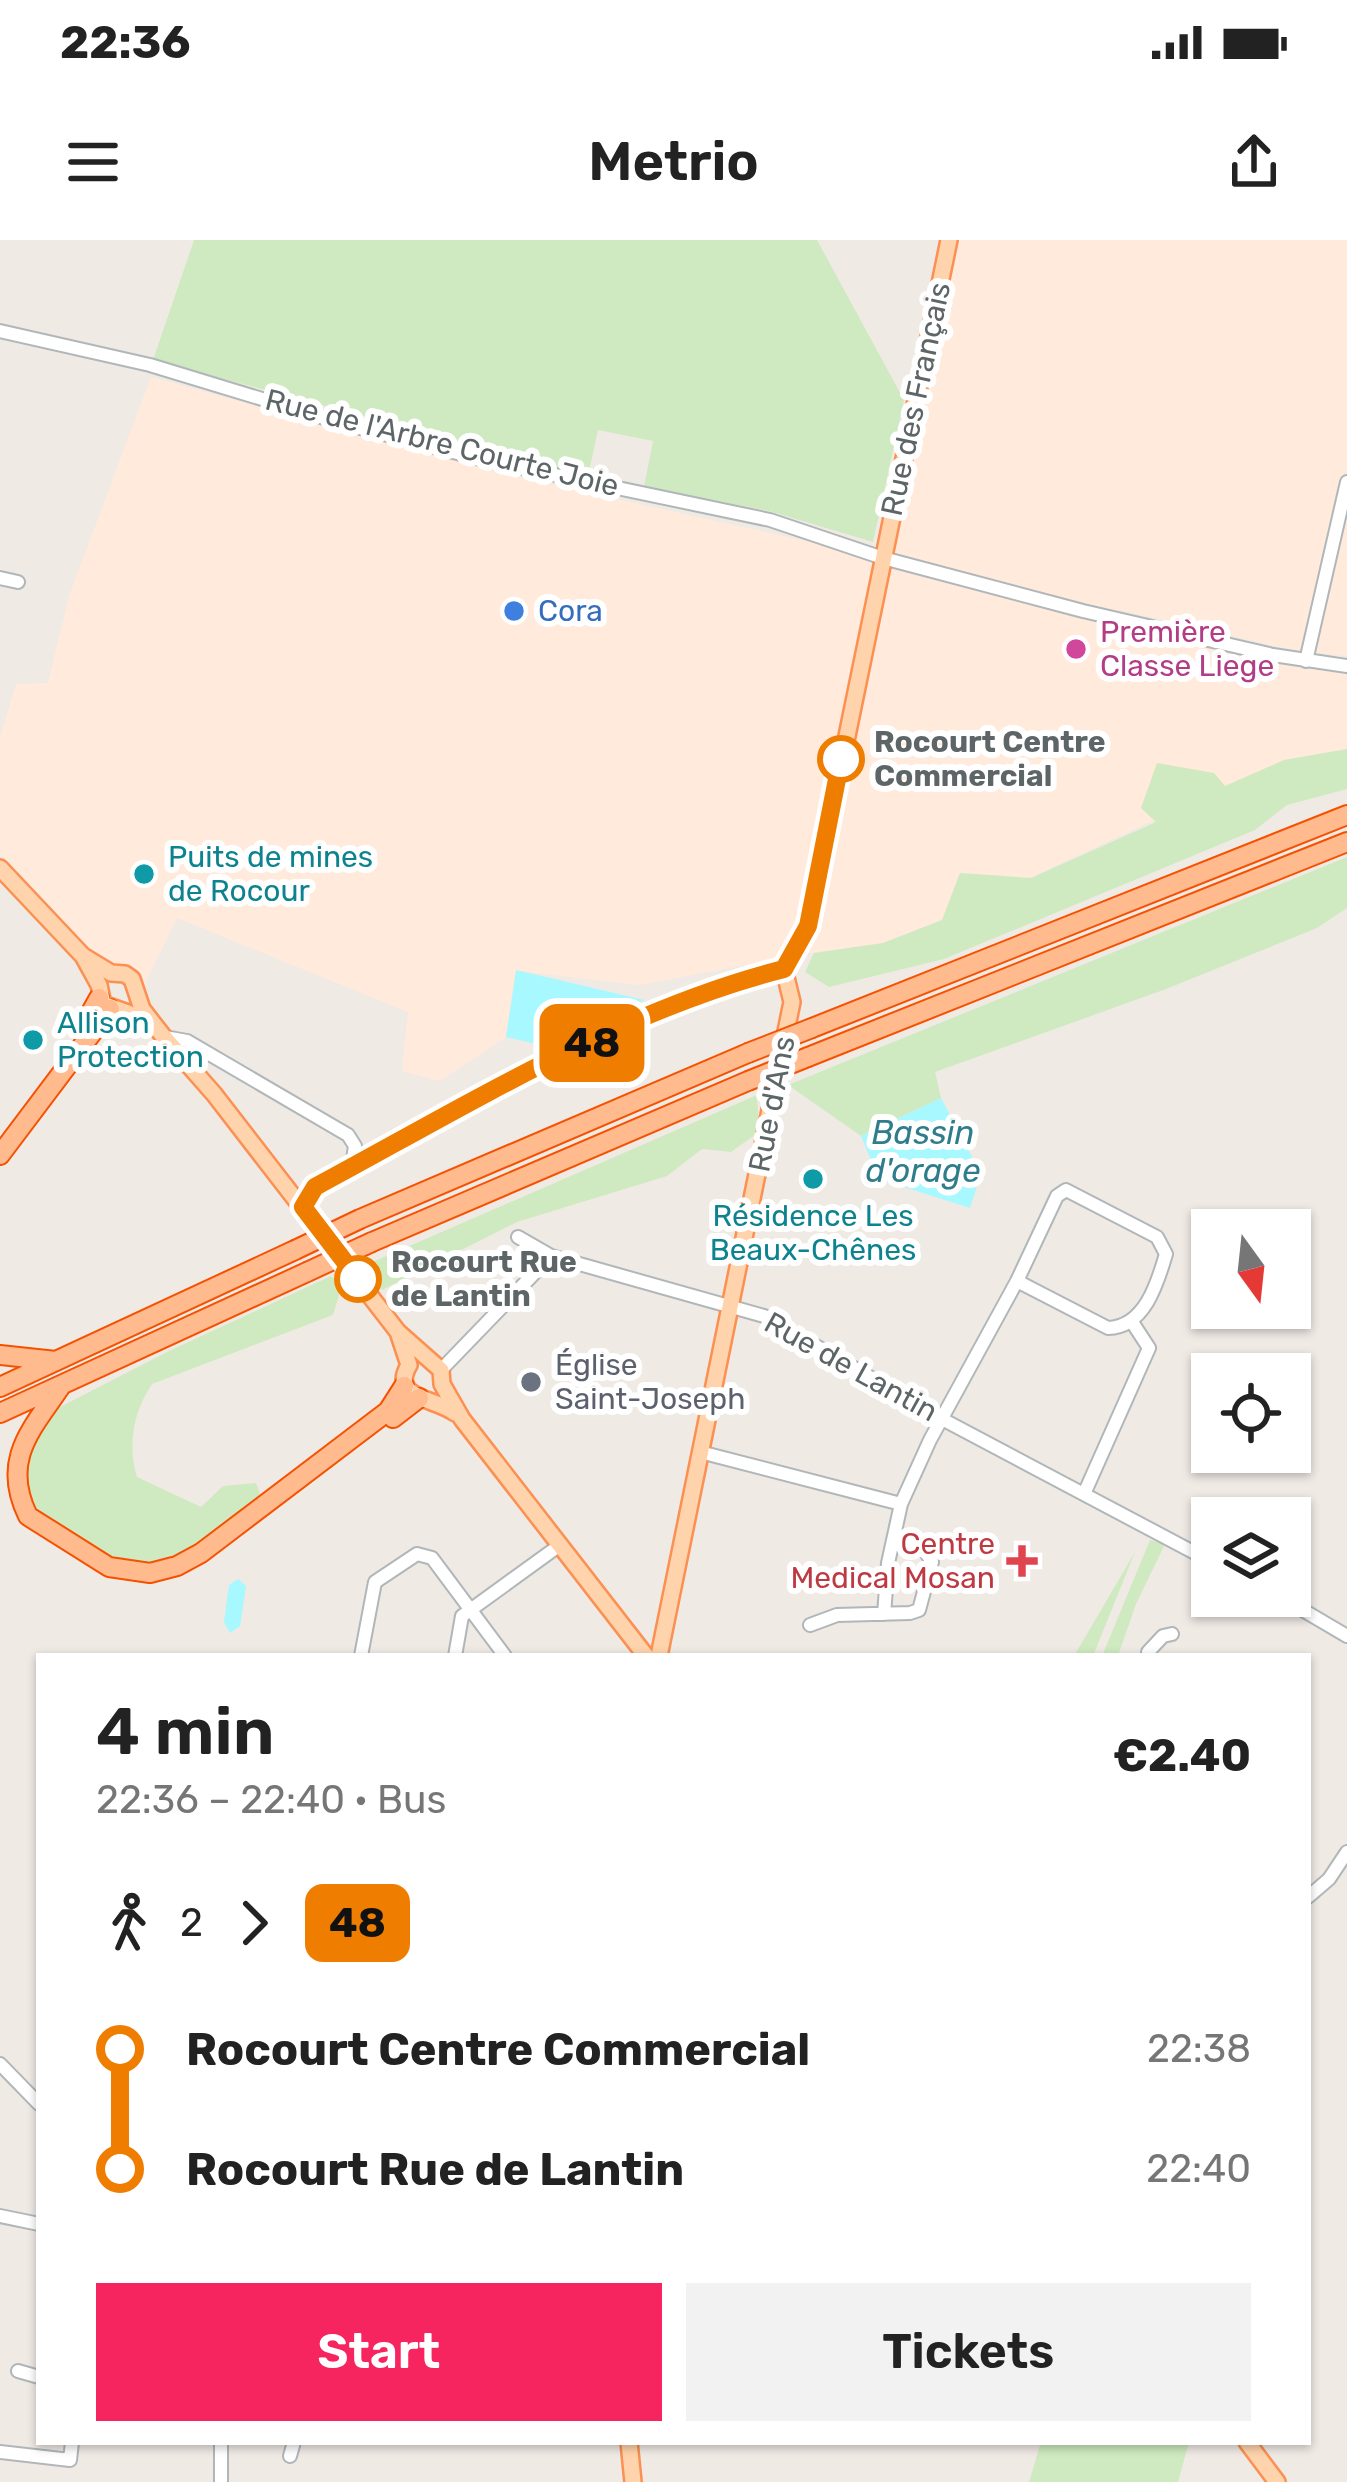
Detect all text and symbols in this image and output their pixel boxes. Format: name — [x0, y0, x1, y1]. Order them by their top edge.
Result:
text: 22:36 — [60, 16, 191, 69]
icon: menu — [60, 129, 126, 195]
icon: share — [1221, 129, 1287, 195]
text: Metrio — [588, 130, 759, 194]
street label: Rue des Français — [874, 279, 958, 519]
street label: Rue de l'Arbre Courte Joie — [261, 382, 623, 504]
place label: Cora — [538, 593, 603, 629]
marker: Cora — [501, 598, 527, 624]
place label: Première Classe Liege — [1100, 614, 1274, 684]
marker: Première Classe Liege — [1063, 636, 1089, 662]
place label: Rocourt Centre Commercial — [874, 724, 1105, 794]
marker: Rocourt Centre Commercial — [819, 737, 863, 781]
place label: Puits de mines de Rocour — [168, 839, 373, 909]
marker: Puits de mines de Rocour — [131, 861, 157, 887]
line badge: 48 — [538, 1004, 646, 1082]
place label: Allison Protection — [57, 1005, 204, 1075]
text: 48 — [563, 1018, 621, 1068]
marker: Allison Protection — [20, 1027, 46, 1053]
street label: Rue d'Ans — [741, 1033, 803, 1175]
water label: Bassin d'orage — [866, 1113, 980, 1190]
marker: Résidence Les Beaux-Chênes — [800, 1166, 826, 1192]
place label: Résidence Les Beaux-Chênes — [710, 1198, 916, 1268]
north arrow — [1191, 1209, 1311, 1329]
map controls — [1191, 1209, 1311, 1617]
place label: Rocourt Rue de Lantin — [391, 1244, 577, 1314]
marker: Rocourt Rue de Lantin — [336, 1257, 380, 1301]
street label: Rue de Lantin — [758, 1305, 944, 1429]
place label: Église Saint-Joseph — [555, 1347, 745, 1417]
button: locate — [1191, 1353, 1311, 1473]
marker: Église Saint-Joseph — [518, 1369, 544, 1395]
button: layers — [1191, 1497, 1311, 1617]
place label: Centre Medical Mosan — [790, 1526, 995, 1596]
marker: Centre Medical Mosan — [1006, 1545, 1038, 1577]
text: 4 min — [96, 1692, 274, 1771]
text: €2.40 — [1113, 1729, 1251, 1782]
text: 22:36 – 22:40 · Bus — [96, 1777, 446, 1823]
icon: walk — [96, 1890, 162, 1956]
icon: forward — [221, 1890, 287, 1956]
text: 48 — [329, 1898, 386, 1948]
text: 2 — [180, 1900, 203, 1946]
text: Rocourt Centre Commercial — [186, 2023, 810, 2076]
text: 22:38 — [1147, 2026, 1251, 2072]
text: Rocourt Rue de Lantin — [186, 2143, 684, 2196]
text: 22:40 — [1146, 2146, 1251, 2192]
button: Start — [96, 2283, 662, 2421]
button: Tickets — [686, 2283, 1251, 2421]

